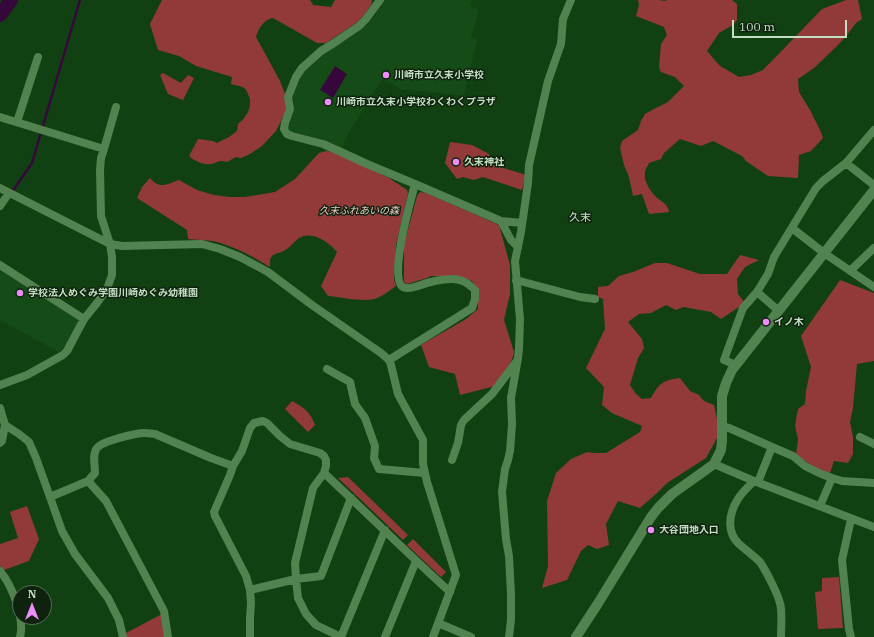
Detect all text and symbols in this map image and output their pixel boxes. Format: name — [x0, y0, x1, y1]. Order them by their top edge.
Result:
scale bar — [734, 12, 849, 38]
text: 100 m — [739, 19, 775, 34]
place label: 川崎市立久末小学校 — [394, 69, 484, 81]
marker: 川崎市立久末小学校 — [381, 70, 391, 80]
place label: 川崎市立久末小学校わくわくプラザ — [336, 96, 496, 108]
marker: 川崎市立久末小学校わくわくプラザ — [323, 97, 333, 107]
place label: 久末神社 — [464, 156, 504, 168]
marker: 久末神社 — [451, 157, 461, 167]
park label: 久末ふれあいの森 — [319, 205, 399, 217]
district label: 久末 — [569, 211, 591, 225]
place label: 学校法人めぐみ学園川崎めぐみ幼稚園 — [28, 287, 198, 299]
marker: 学校法人めぐみ学園川崎めぐみ幼稚園 — [15, 288, 25, 298]
place label: イノ木 — [774, 316, 804, 328]
marker: イノ木 — [761, 317, 771, 327]
place label: 大谷団地入口 — [659, 524, 719, 536]
marker: 大谷団地入口 — [646, 525, 656, 535]
north arrow — [12, 585, 52, 625]
text: N — [28, 587, 36, 601]

